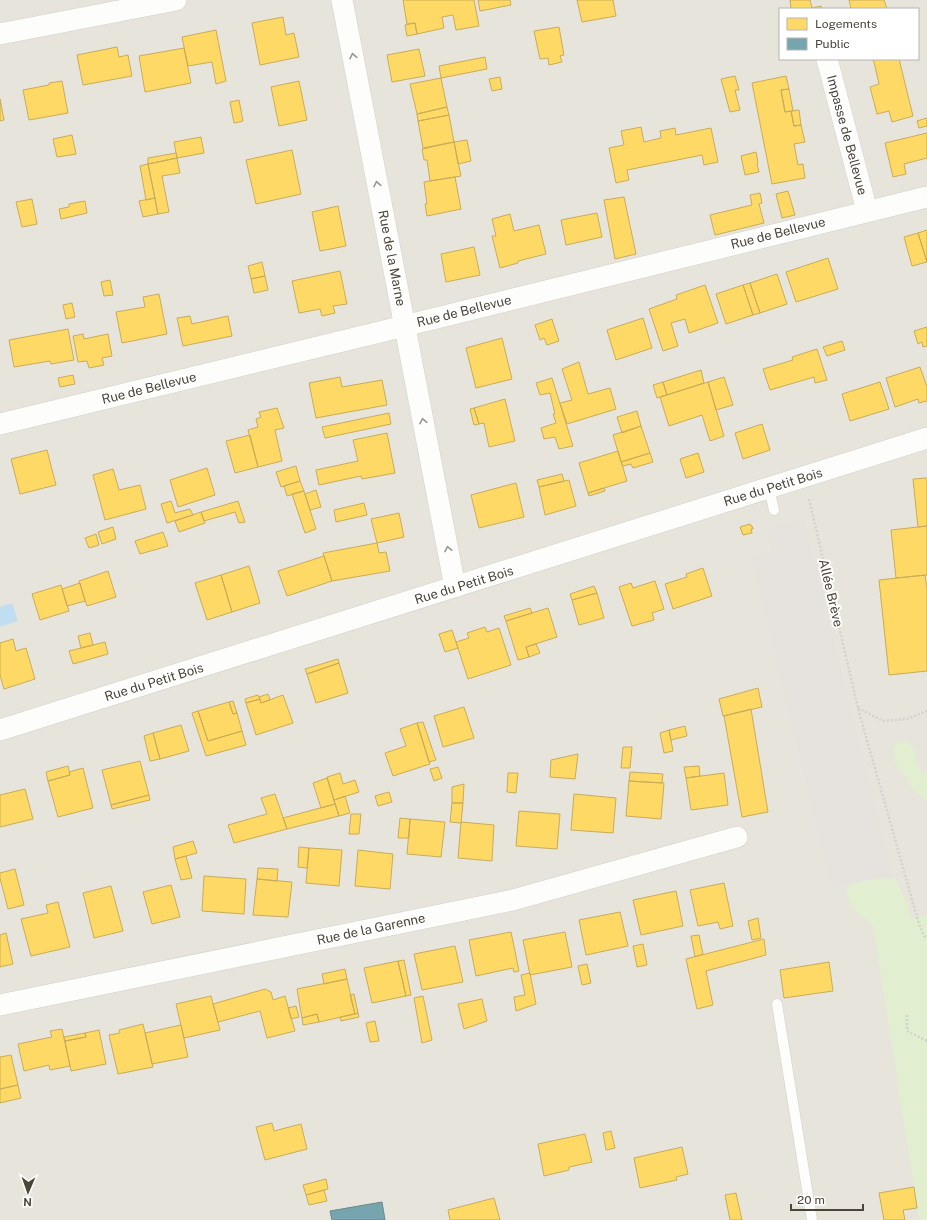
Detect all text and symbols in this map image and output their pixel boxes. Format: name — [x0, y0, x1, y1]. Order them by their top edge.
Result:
legend — [779, 8, 919, 60]
text: Logements — [815, 17, 877, 31]
text: Public — [815, 37, 850, 51]
one-way arrow — [349, 53, 357, 59]
street label: Impasse de Bellevue — [824, 73, 870, 197]
one-way arrow — [374, 181, 382, 187]
street label: Rue de la Marne — [375, 209, 409, 307]
street label: Rue de Bellevue — [729, 214, 827, 252]
street label: Rue de Bellevue — [415, 292, 513, 330]
street label: Rue de Bellevue — [100, 369, 198, 407]
one-way arrow — [420, 418, 428, 424]
street label: Rue du Petit Bois — [722, 465, 824, 509]
one-way arrow — [444, 546, 453, 552]
street label: Allée Brève — [816, 558, 846, 628]
street label: Rue du Petit Bois — [413, 563, 515, 607]
street label: Rue du Petit Bois — [103, 660, 205, 704]
street label: Rue de la Garenne — [315, 910, 427, 948]
north arrow — [8, 1172, 48, 1212]
scale bar — [791, 1186, 863, 1212]
text: 20 m — [797, 1193, 825, 1207]
text: N — [23, 1196, 32, 1208]

